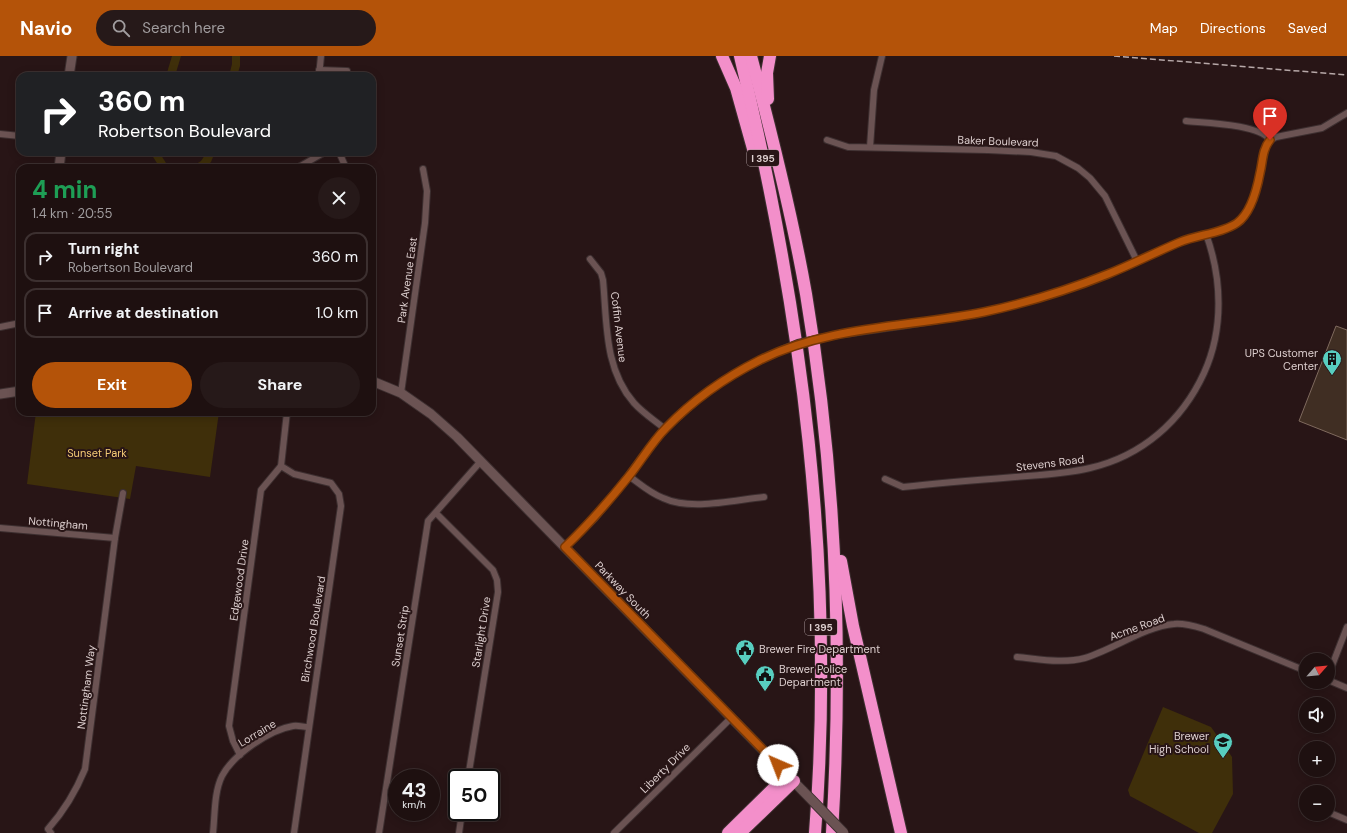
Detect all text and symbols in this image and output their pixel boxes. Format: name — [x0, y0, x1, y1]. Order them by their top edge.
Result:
search box — [96, 10, 376, 46]
text: Navio — [20, 16, 72, 41]
icon: search — [110, 17, 132, 39]
text: Search here — [142, 18, 225, 38]
text: Map — [1150, 19, 1178, 37]
text: Directions — [1200, 19, 1266, 37]
text: Saved — [1288, 19, 1327, 37]
text: 360 m — [98, 83, 185, 120]
icon: right — [32, 88, 84, 140]
pin — [1253, 99, 1287, 140]
icon: arrive — [1259, 105, 1281, 127]
text: Robertson Boulevard — [98, 119, 271, 143]
street label: Baker Boulevard — [957, 133, 1039, 149]
road number: I 395 — [747, 150, 779, 166]
text: 4 min — [32, 174, 97, 205]
button: close — [318, 177, 360, 219]
text: 1.4 km · 20:55 — [32, 205, 112, 222]
street label: Park Avenue East — [394, 236, 420, 324]
text: Turn right — [68, 239, 139, 259]
icon: right — [34, 246, 56, 268]
text: 360 m — [312, 247, 358, 267]
text: Robertson Boulevard — [68, 259, 193, 276]
street label: Coffin Avenue — [608, 291, 630, 363]
icon: arrive — [34, 302, 56, 324]
text: Arrive at destination — [68, 303, 219, 323]
text: 1.0 km — [316, 303, 358, 323]
place label: UPS Customer Center — [1245, 346, 1318, 373]
building icon: UPS Customer Center — [1321, 348, 1343, 376]
button: Exit — [32, 362, 192, 408]
button: Share — [200, 362, 360, 408]
park label: Sunset Park — [67, 446, 127, 460]
street label: Stevens Road — [1015, 452, 1085, 474]
street label: Nottingham — [28, 513, 89, 533]
street label: Edgewood Drive — [226, 538, 252, 622]
street label: Parkway South — [592, 558, 654, 622]
street label: Birchwood Boulevard — [298, 575, 328, 683]
street label: Starlight Drive — [468, 596, 494, 668]
street label: Sunset Strip — [388, 604, 412, 668]
street label: Acme Road — [1107, 610, 1167, 643]
road number: I 395 — [805, 619, 837, 635]
public building icon: Brewer Fire Department — [734, 638, 756, 666]
place label: Brewer Fire Department — [759, 642, 880, 656]
street label: Nottingham Way — [74, 644, 98, 730]
north arrow — [1299, 653, 1335, 689]
map controls — [1299, 653, 1335, 821]
place label: Brewer Police Department — [779, 662, 847, 689]
public building icon: Brewer Police Department — [754, 664, 776, 692]
button: sound — [1299, 697, 1335, 733]
street label: Lorraine — [236, 716, 278, 750]
place label: Brewer High School — [1149, 729, 1209, 756]
school or university icon: Brewer High School — [1212, 731, 1234, 759]
street label: Liberty Drive — [637, 740, 693, 796]
button: + — [1299, 741, 1335, 777]
position arrow — [757, 744, 799, 786]
speed limit sign: 50 — [448, 769, 500, 821]
text: 43 — [401, 777, 427, 803]
button: − — [1299, 785, 1335, 821]
text: km/h — [402, 798, 426, 811]

